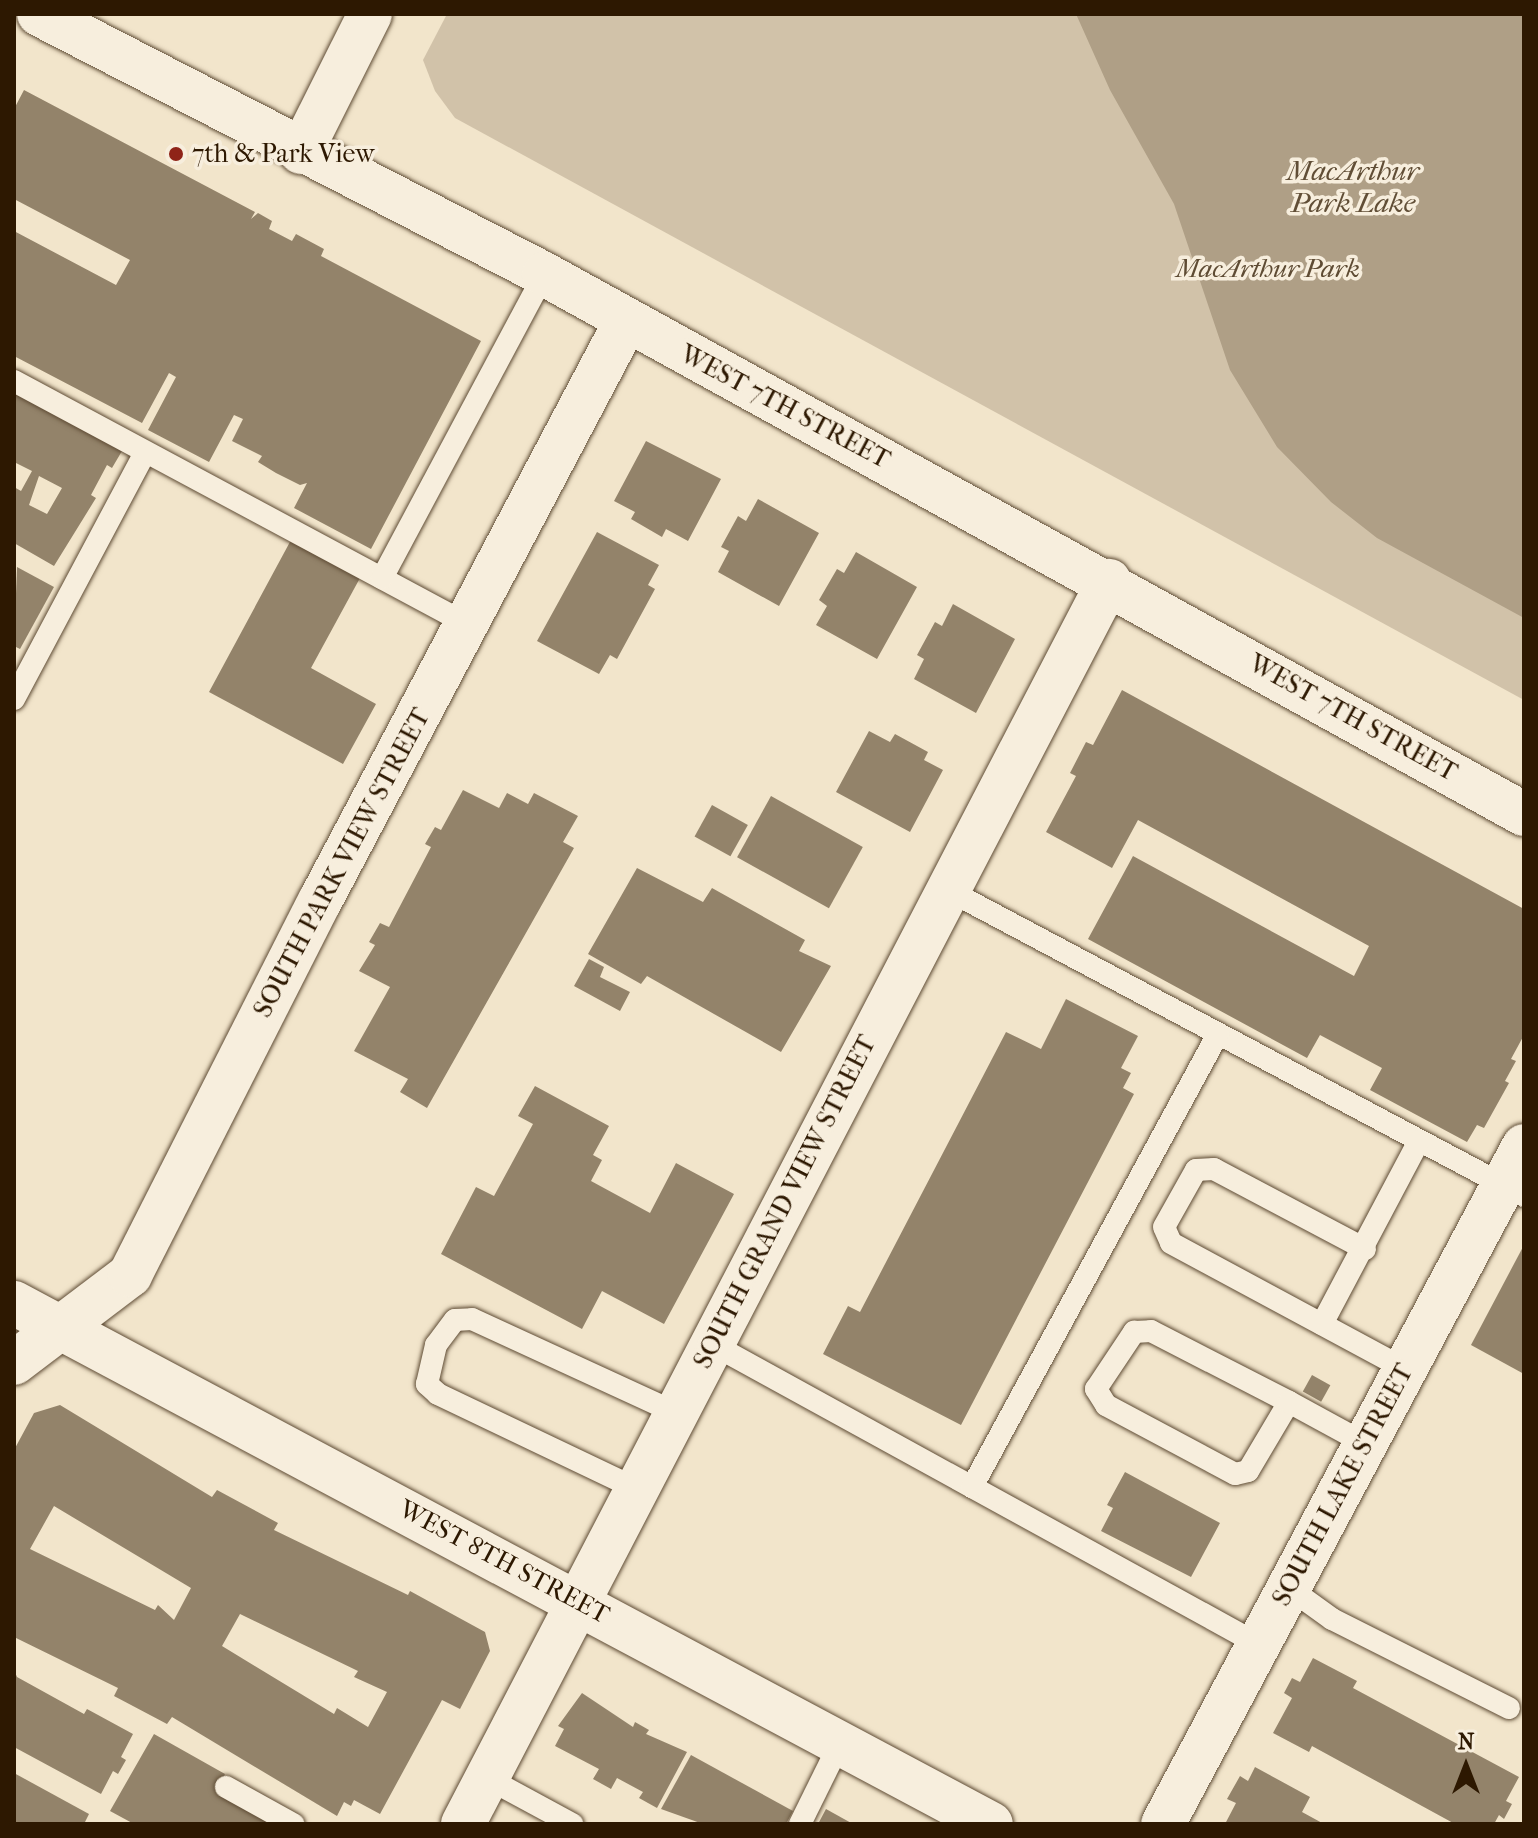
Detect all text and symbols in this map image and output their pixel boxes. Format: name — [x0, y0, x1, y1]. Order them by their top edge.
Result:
place label: 7th & Park View — [192, 138, 375, 170]
marker: 7th & Park View — [167, 145, 185, 163]
water label: MacArthur Park Lake — [1287, 154, 1419, 220]
park label: MacArthur Park — [1176, 253, 1360, 285]
street label: WEST 7TH STREET — [675, 338, 895, 476]
street label: WEST 7TH STREET — [1243, 648, 1463, 788]
street label: SOUTH PARK VIEW STREET — [247, 703, 437, 1023]
street label: SOUTH GRAND VIEW STREET — [687, 1030, 883, 1374]
street label: SOUTH LAKE STREET — [1266, 1359, 1420, 1611]
street label: WEST 8TH STREET — [393, 1493, 615, 1631]
north arrow — [1426, 1726, 1506, 1806]
text: N — [1458, 1729, 1474, 1755]

